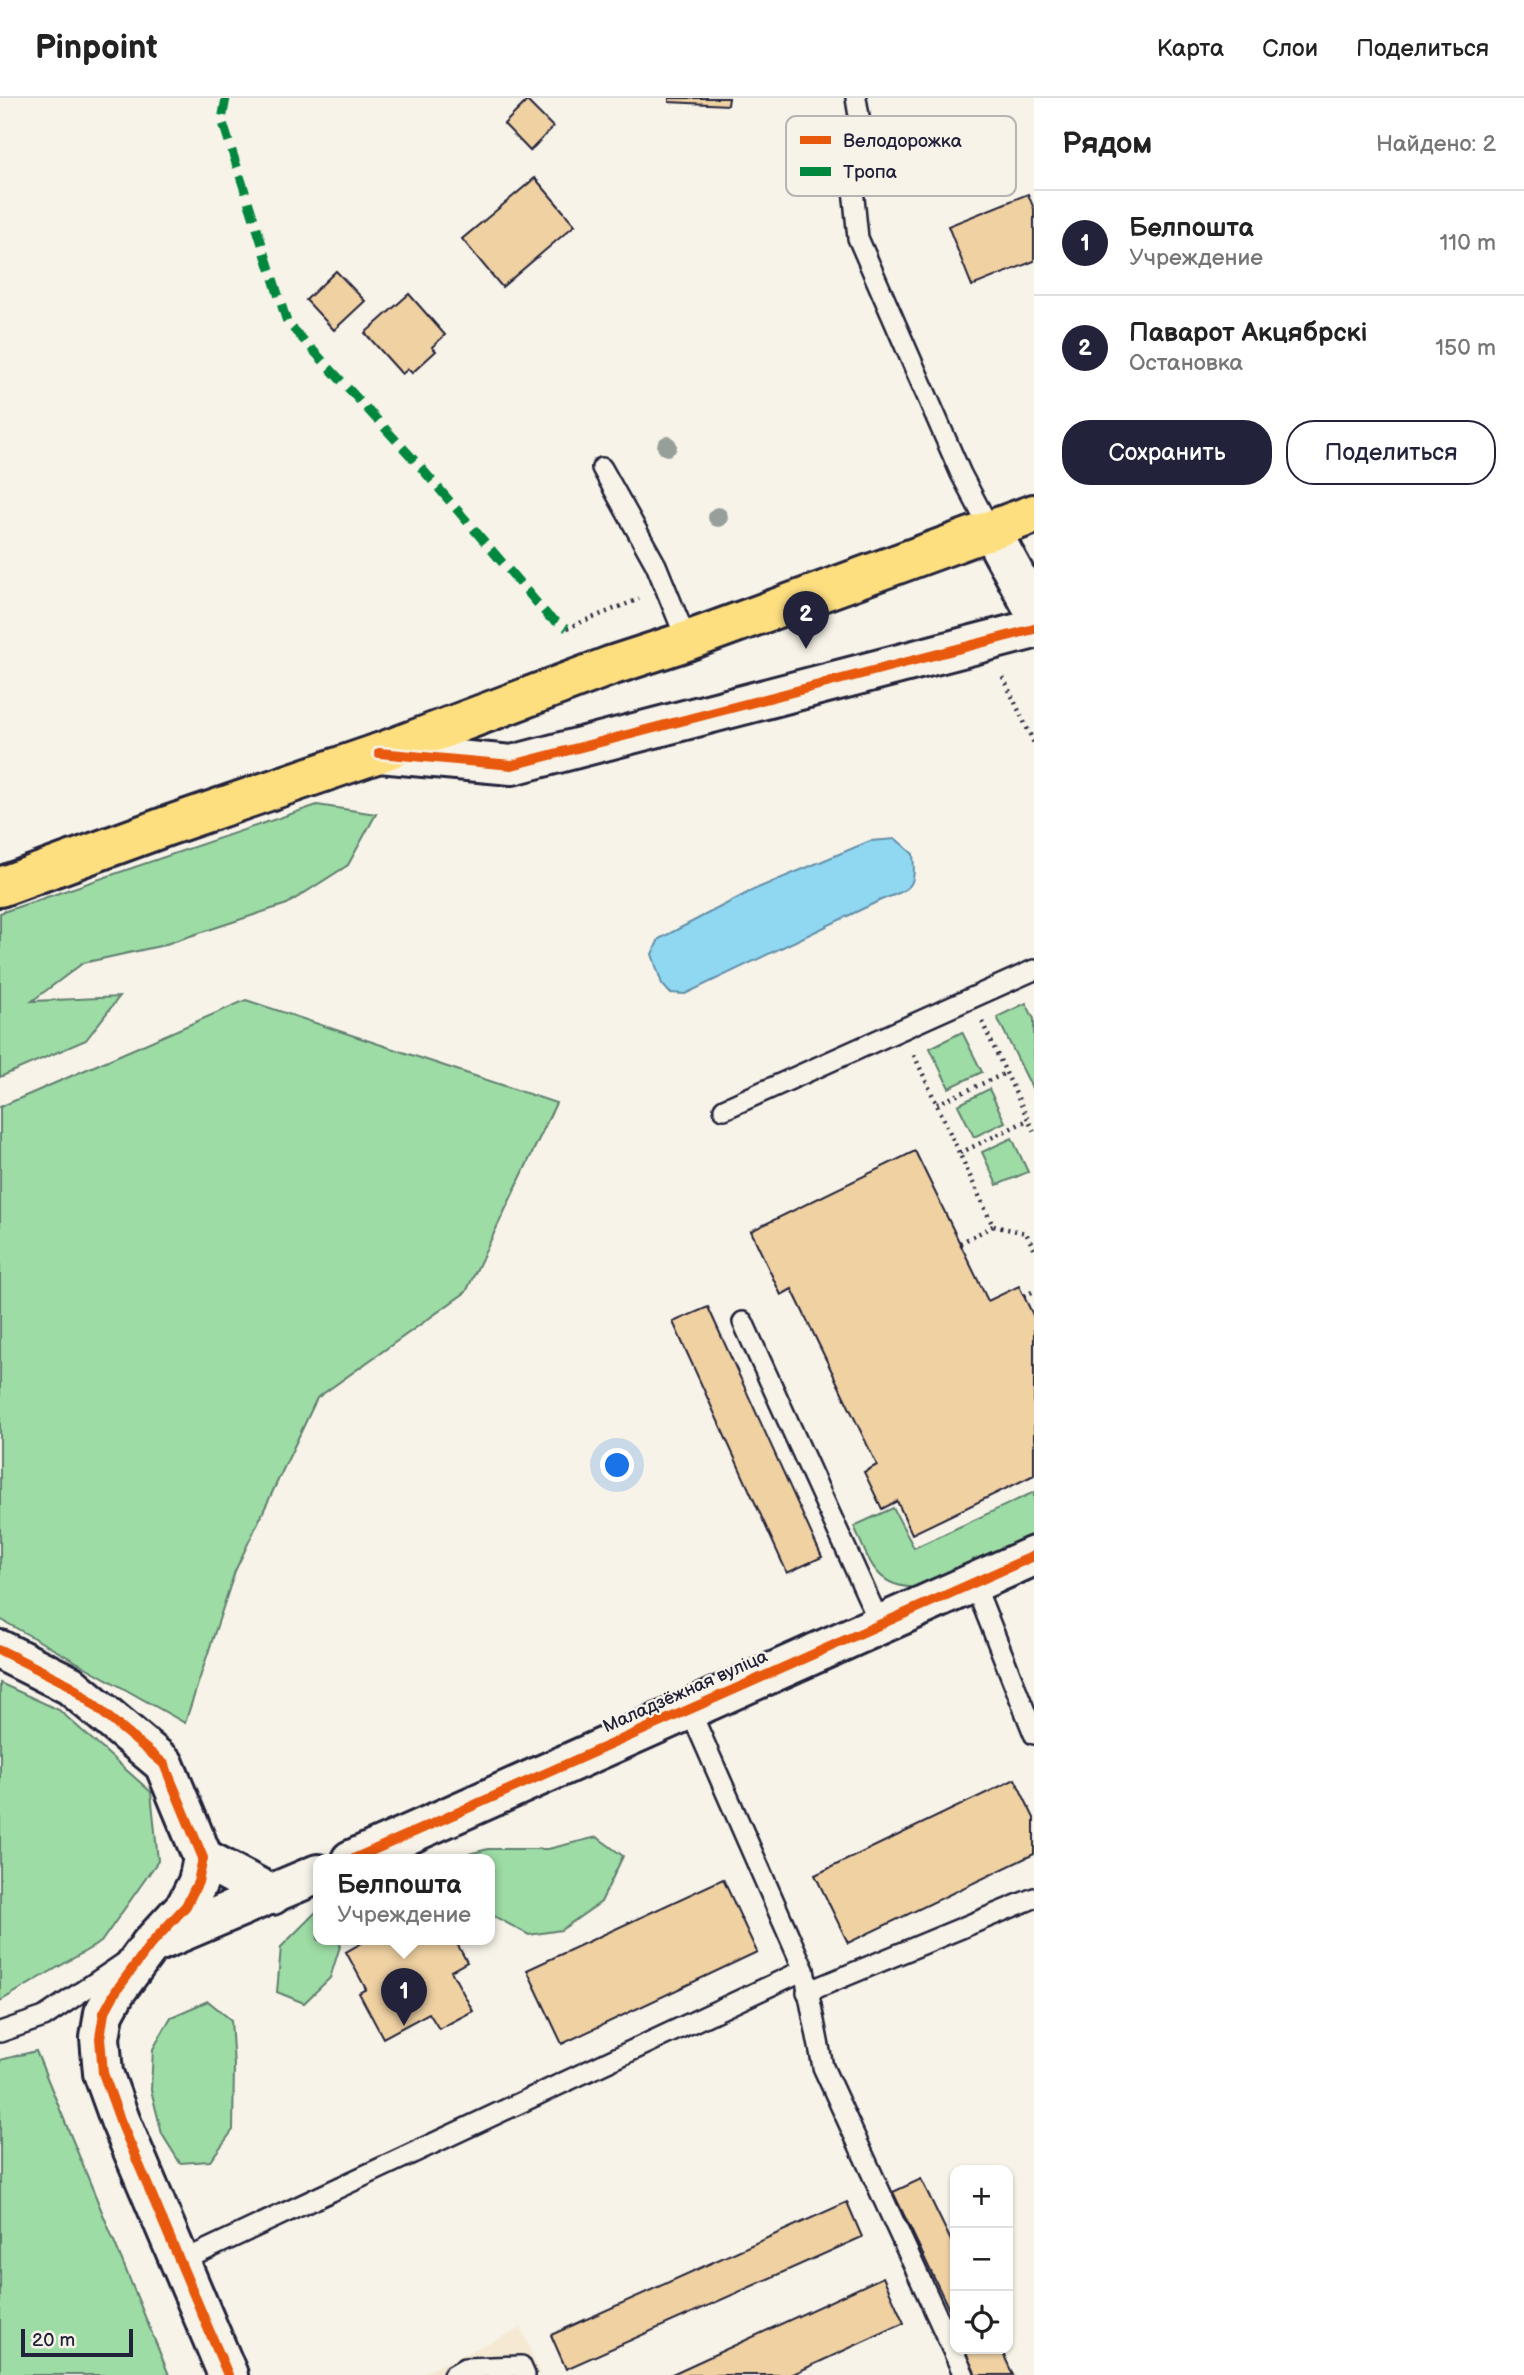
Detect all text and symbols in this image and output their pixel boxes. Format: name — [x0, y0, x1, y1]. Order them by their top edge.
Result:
text: Pinpoint — [35, 28, 157, 68]
text: Карта — [1157, 34, 1224, 63]
text: Слои — [1262, 34, 1318, 63]
text: Поделиться — [1356, 34, 1489, 63]
legend — [786, 116, 1016, 196]
text: Рядом — [1062, 126, 1152, 162]
text: Велодорожка — [843, 130, 962, 153]
text: Найдено: 2 — [1376, 130, 1496, 158]
text: Тропа — [843, 161, 897, 184]
text: Белпошта — [1129, 213, 1254, 244]
text: 1 — [1080, 229, 1090, 257]
text: 110 m — [1439, 229, 1496, 257]
text: Учреждение — [1129, 244, 1263, 272]
text: Паварот Акцябрскі — [1129, 318, 1367, 349]
text: 2 — [1078, 334, 1092, 362]
text: 150 m — [1435, 334, 1496, 362]
text: Остановка — [1129, 349, 1243, 377]
button: Сохранить — [1062, 420, 1272, 485]
button: Поделиться — [1286, 420, 1496, 485]
pin: 2 — [783, 591, 829, 649]
your location — [600, 1448, 634, 1482]
street label: Маладзёжная вуліца — [600, 1646, 771, 1737]
popup — [313, 1854, 495, 1945]
text: Белпошта — [337, 1870, 461, 1901]
text: Учреждение — [337, 1901, 471, 1929]
pin: 1 — [381, 1968, 427, 2026]
map controls — [950, 2165, 1013, 2354]
button: + — [950, 2165, 1013, 2228]
button: − — [950, 2228, 1013, 2291]
button: locate — [950, 2291, 1013, 2354]
scale bar — [21, 2326, 133, 2358]
text: 20 m — [32, 2329, 75, 2352]

